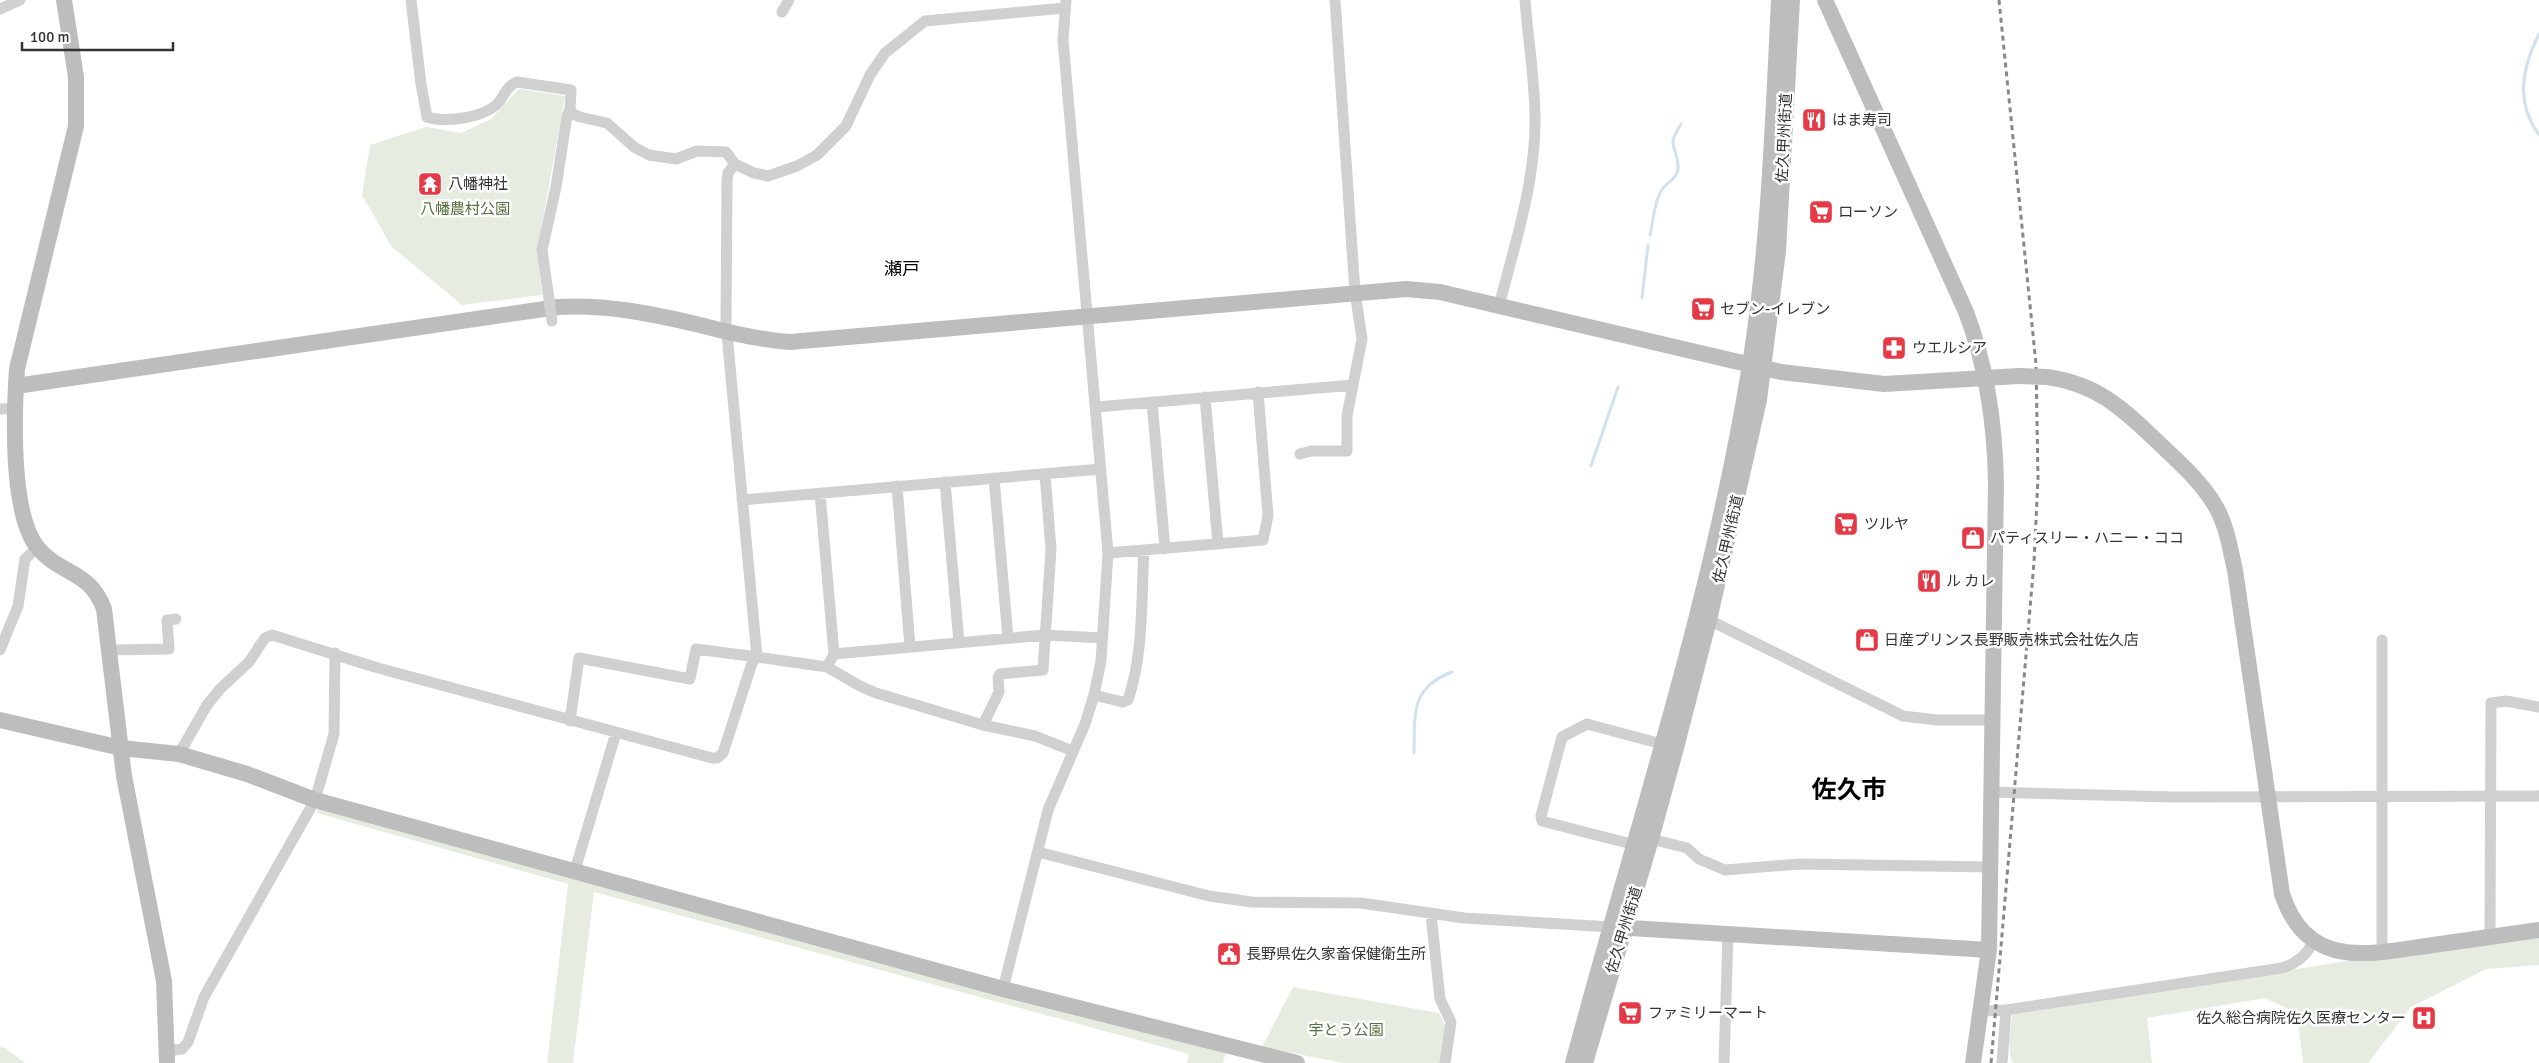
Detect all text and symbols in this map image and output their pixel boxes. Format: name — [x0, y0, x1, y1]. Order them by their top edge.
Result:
scale bar — [22, 20, 174, 52]
text: 100 m — [30, 28, 70, 46]
street label: 佐久甲州街道 — [1773, 93, 1795, 183]
restaurant icon: はま寿司 — [1801, 107, 1827, 133]
place label: はま寿司 — [1832, 111, 1892, 129]
temple icon: 八幡神社 — [417, 171, 443, 197]
place label: 八幡神社 — [448, 175, 508, 193]
supermarket icon: ローソン — [1808, 199, 1834, 225]
park label: 八幡農村公園 — [420, 200, 510, 218]
place label: ローソン — [1838, 203, 1898, 221]
district label: 瀬戸 — [884, 258, 920, 280]
supermarket icon: セブン-イレブン — [1690, 296, 1716, 322]
place label: セブン-イレブン — [1720, 300, 1830, 318]
pharmacy icon: ウエルシア — [1881, 335, 1907, 361]
place label: ウエルシア — [1912, 339, 1987, 357]
street label: 佐久甲州街道 — [1709, 493, 1747, 585]
supermarket icon: ツルヤ — [1833, 511, 1859, 537]
place label: ツルヤ — [1864, 515, 1909, 533]
shop icon: パティスリー・ハニー・ココ — [1960, 525, 1986, 551]
place label: パティスリー・ハニー・ココ — [1990, 529, 2184, 547]
restaurant icon: ル カレ — [1916, 568, 1942, 594]
place label: ル カレ — [1946, 572, 1994, 590]
shop icon: 日産プリンス長野販売株式会社佐久店 — [1854, 627, 1880, 653]
place label: 日産プリンス長野販売株式会社佐久店 — [1884, 631, 2139, 649]
district label: 佐久市 — [1811, 774, 1887, 805]
street label: 佐久甲州街道 — [1602, 884, 1646, 976]
public building icon: 長野県佐久家畜保健衛生所 — [1216, 941, 1242, 967]
place label: 長野県佐久家畜保健衛生所 — [1246, 945, 1426, 963]
supermarket icon: ファミリーマート — [1617, 1000, 1643, 1026]
place label: ファミリーマート — [1648, 1004, 1768, 1022]
hospital icon: 佐久総合病院佐久医療センター — [2411, 1005, 2437, 1031]
place label: 佐久総合病院佐久医療センター — [2196, 1009, 2406, 1027]
park label: 宇とう公園 — [1308, 1021, 1384, 1039]

